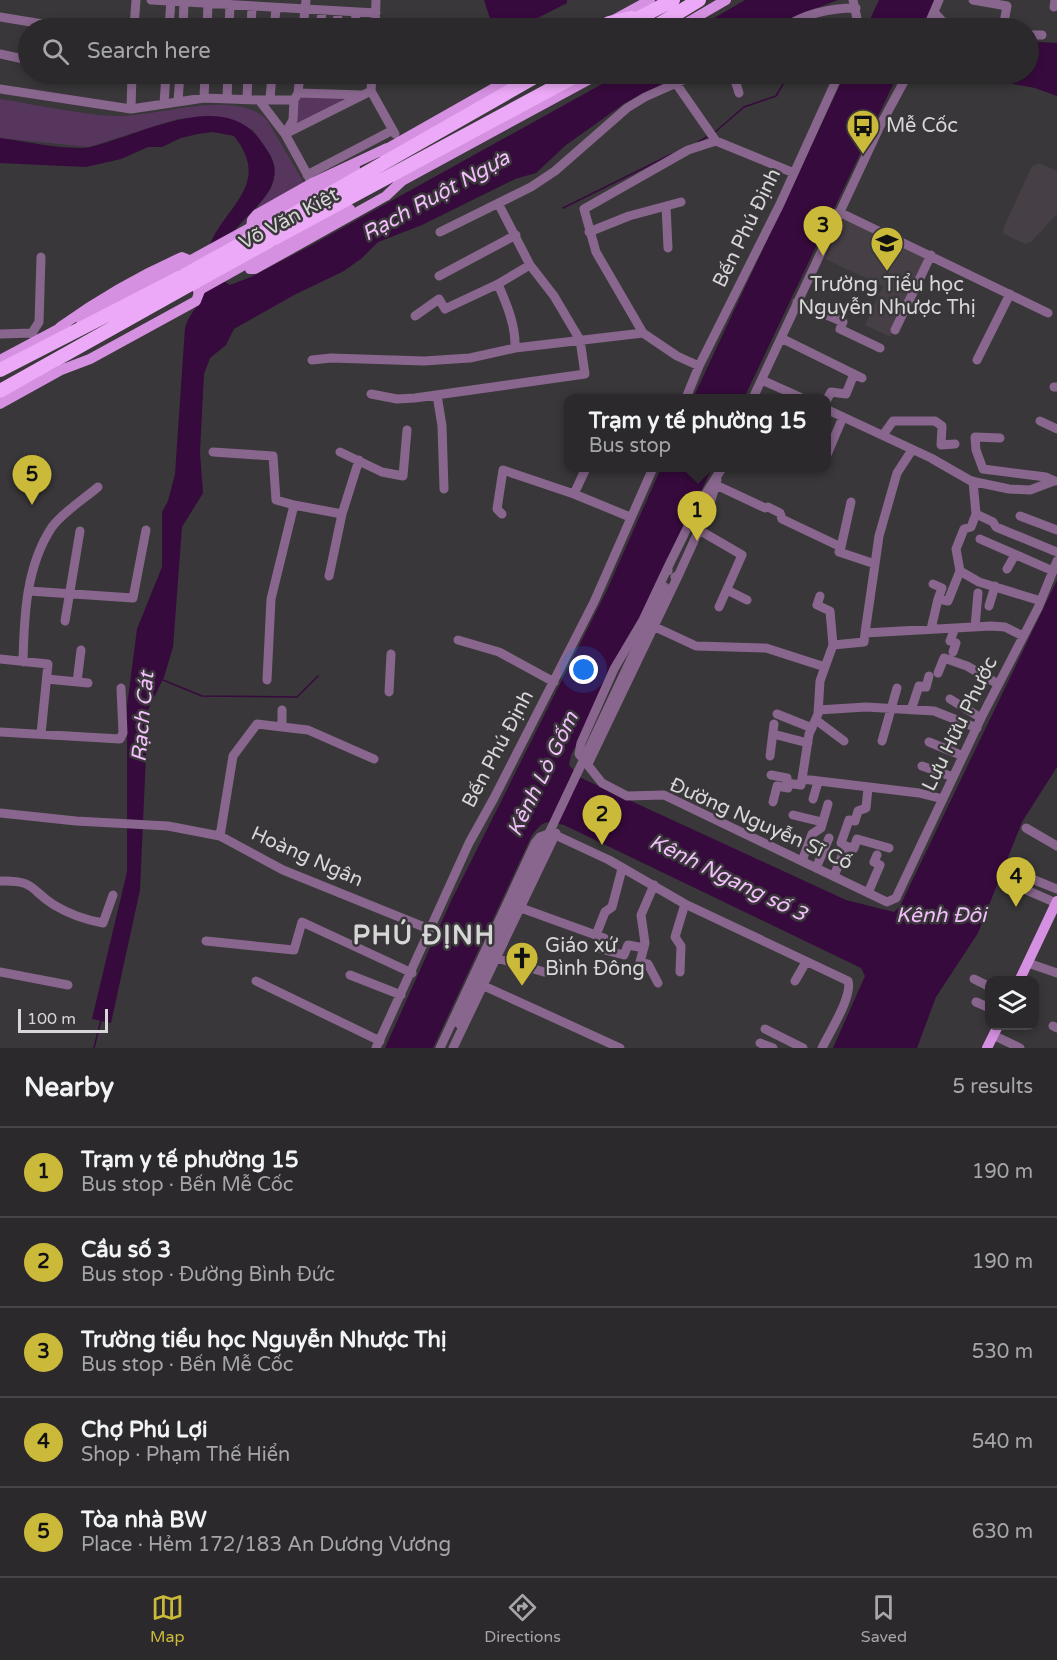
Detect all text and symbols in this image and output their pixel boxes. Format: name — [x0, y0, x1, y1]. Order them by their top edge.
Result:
search box — [18, 18, 1039, 84]
icon: search — [39, 35, 72, 68]
text: Search here — [87, 38, 211, 64]
bus stop icon: Mễ Cốc — [845, 108, 881, 155]
place label: Mễ Cốc — [886, 114, 958, 138]
water label: Rạch Ruột Ngựa — [358, 145, 515, 247]
street label: Bến Phú Định — [708, 165, 786, 291]
street label: Võ Văn Kiệt — [235, 183, 343, 255]
pin: 3 — [804, 206, 842, 256]
school or university icon: Trường Tiểu học Nguyễn Nhược Thị — [869, 225, 905, 272]
place label: Trường Tiểu học Nguyễn Nhược Thị — [798, 273, 976, 320]
popup — [564, 394, 831, 472]
text: Trạm y tế phường 15 — [589, 408, 806, 434]
text: Bus stop — [589, 434, 671, 458]
pin: 5 — [12, 456, 51, 505]
pin: 1 — [678, 492, 716, 541]
street label: Lưu Hữu Phước — [917, 653, 1003, 795]
your location — [569, 655, 598, 684]
water label: Rạch Cát — [127, 669, 160, 763]
street label: Bến Phú Định — [457, 686, 539, 812]
water label: Kênh Lò Gốm — [502, 707, 584, 840]
street label: Đường Nguyễn Sĩ Cố — [666, 773, 856, 875]
pin: 2 — [582, 796, 622, 845]
street label: Hoàng Ngân — [247, 822, 367, 892]
water label: Kênh Ngang số 3 — [645, 829, 812, 928]
pin: 4 — [996, 858, 1036, 907]
water label: Kênh Đôi — [896, 903, 989, 928]
district label: PHÚ ĐỊNH — [352, 919, 496, 951]
place label: Giáo xứ Bình Đông — [545, 934, 645, 981]
church icon: Giáo xứ Bình Đông — [504, 940, 540, 987]
map controls — [985, 976, 1039, 1030]
button: layers — [985, 976, 1039, 1030]
scale bar — [18, 1006, 108, 1034]
text: 100 m — [27, 1009, 76, 1029]
text: Nearby — [24, 1072, 114, 1103]
text: 5 results — [953, 1075, 1033, 1099]
text: Trạm y tế phường 15 — [81, 1147, 299, 1173]
text: 1 — [37, 1160, 50, 1184]
text: 190 m — [972, 1160, 1033, 1184]
text: Bus stop · Bến Mễ Cốc — [81, 1173, 294, 1197]
text: Cầu số 3 — [81, 1237, 171, 1263]
text: 2 — [37, 1250, 50, 1274]
text: 190 m — [972, 1250, 1033, 1274]
text: Bus stop · Đường Bình Đức — [81, 1263, 335, 1287]
text: Trường tiểu học Nguyễn Nhược Thị — [81, 1327, 446, 1353]
text: 3 — [37, 1340, 50, 1364]
text: 530 m — [972, 1340, 1033, 1364]
text: Bus stop · Bến Mễ Cốc — [81, 1353, 294, 1377]
text: Chợ Phú Lợi — [81, 1417, 207, 1443]
text: 4 — [37, 1430, 50, 1454]
text: 540 m — [972, 1430, 1033, 1454]
text: Shop · Phạm Thế Hiển — [81, 1443, 290, 1467]
text: Tòa nhà BW — [81, 1507, 207, 1533]
text: 5 — [37, 1520, 50, 1544]
text: 630 m — [972, 1520, 1033, 1544]
text: Place · Hẻm 172/183 An Dương Vương — [81, 1533, 451, 1557]
tab: Map — [150, 1591, 184, 1647]
tab: Directions — [484, 1591, 561, 1647]
tab: Saved — [861, 1591, 907, 1647]

